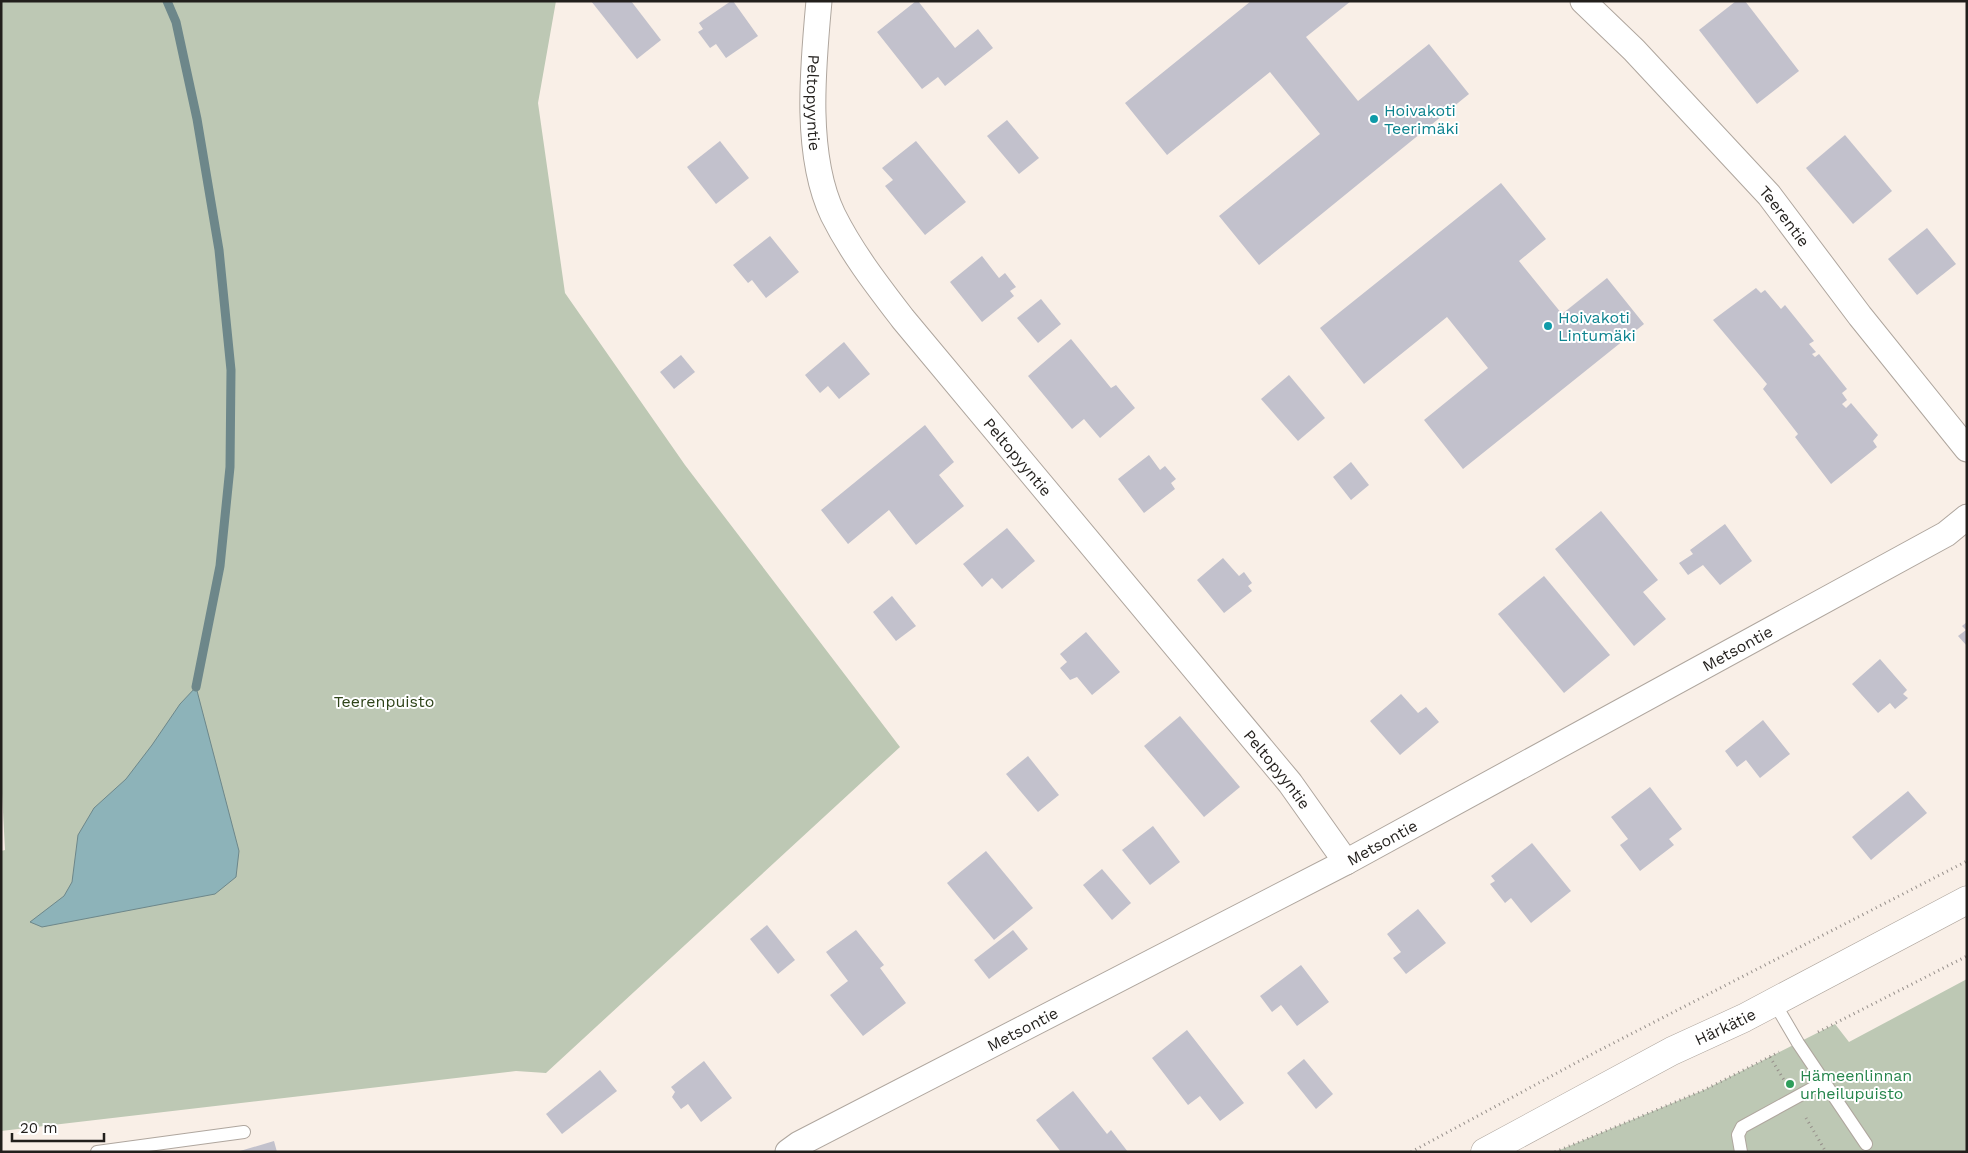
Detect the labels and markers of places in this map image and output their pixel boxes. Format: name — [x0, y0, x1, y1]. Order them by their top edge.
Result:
place label: Hoivakoti Teerimäki — [1384, 101, 1459, 138]
marker: Hoivakoti Teerimäki — [1368, 113, 1380, 125]
place label: Hoivakoti Lintumäki — [1558, 308, 1636, 345]
marker: Hoivakoti Lintumäki — [1542, 320, 1554, 332]
place label: Hämeenlinnan urheilupuisto — [1800, 1066, 1912, 1103]
marker: Hämeenlinnan urheilupuisto — [1784, 1078, 1796, 1090]

